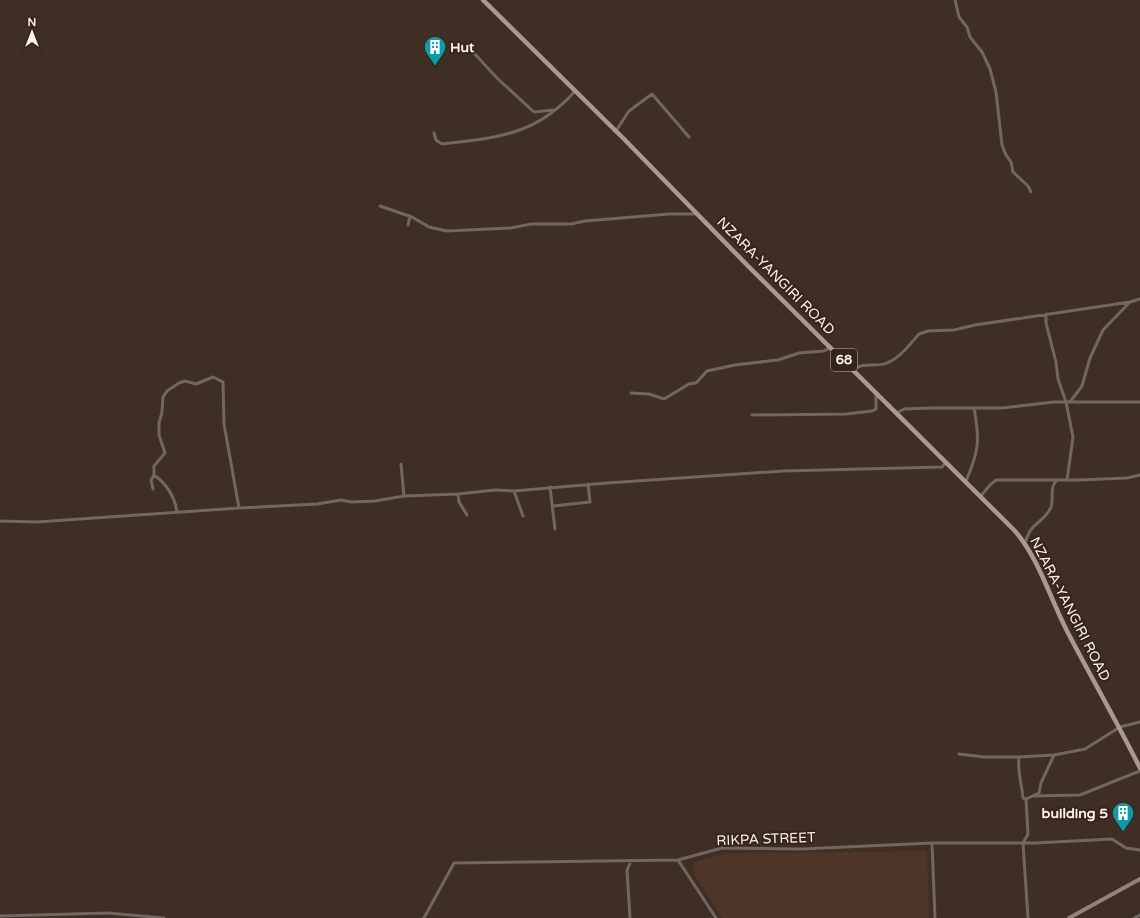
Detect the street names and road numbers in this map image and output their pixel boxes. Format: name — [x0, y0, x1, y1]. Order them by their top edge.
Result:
street label: NZARA-YANGIRI ROAD — [714, 214, 838, 338]
road number: 68 — [831, 349, 857, 371]
street label: NZARA-YANGIRI ROAD — [1026, 534, 1114, 684]
street label: RIKPA STREET — [716, 829, 816, 849]

